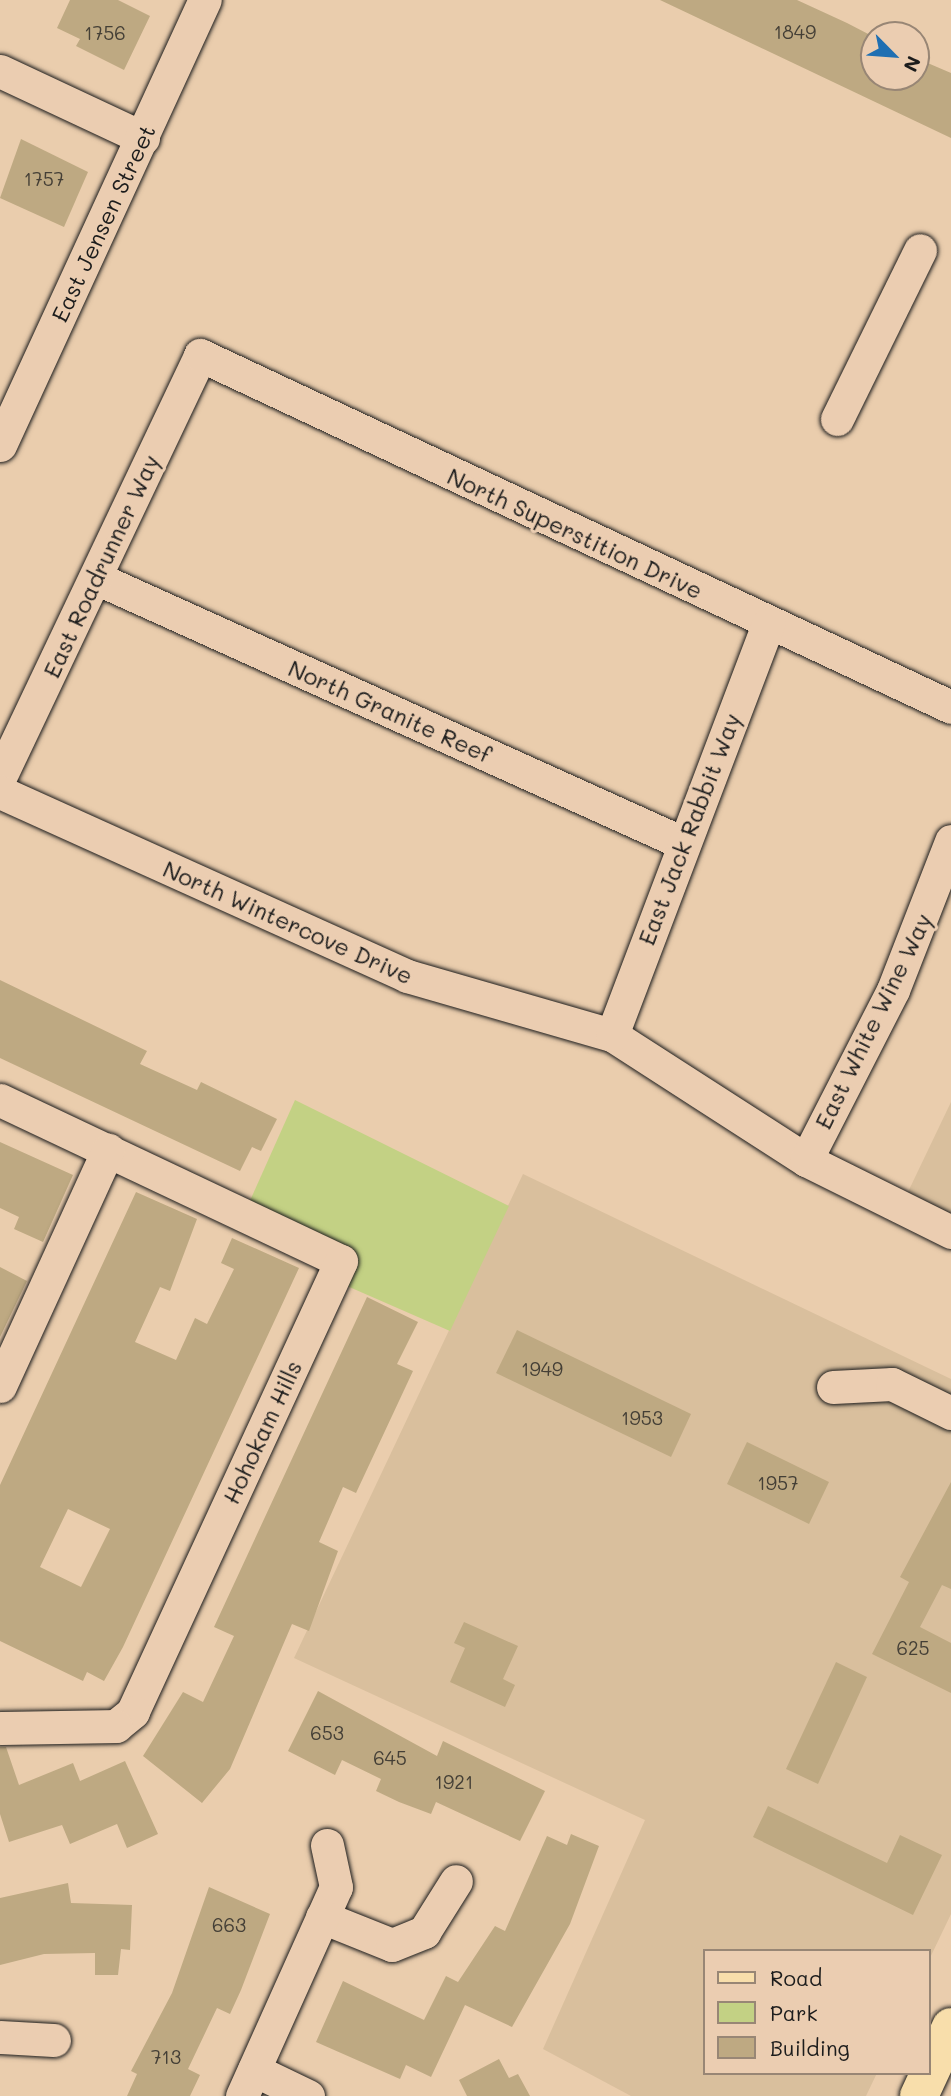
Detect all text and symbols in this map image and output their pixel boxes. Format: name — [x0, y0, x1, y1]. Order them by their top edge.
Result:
house number: 1849 — [774, 21, 816, 43]
north arrow — [860, 21, 930, 91]
house number: 1756 — [84, 22, 126, 44]
text: N — [898, 52, 927, 76]
street label: East Jensen Street — [45, 120, 161, 326]
house number: 1757 — [24, 168, 64, 190]
street label: East Roadrunner Way — [37, 450, 165, 682]
street label: North Superstition Drive — [443, 462, 707, 604]
street label: North Granite Reef — [284, 654, 496, 768]
street label: East Jack Rabbit Way — [632, 709, 746, 949]
street label: North Wintercove Drive — [159, 854, 417, 990]
street label: East White Wine Way — [809, 909, 937, 1133]
street label: Hohokam Hills — [217, 1356, 307, 1508]
house number: 1949 — [521, 1358, 563, 1380]
house number: 1953 — [621, 1407, 663, 1429]
house number: 1957 — [757, 1472, 799, 1494]
house number: 625 — [896, 1637, 930, 1659]
house number: 653 — [310, 1722, 344, 1744]
house number: 645 — [373, 1747, 407, 1769]
house number: 1921 — [435, 1771, 473, 1793]
house number: 663 — [212, 1914, 246, 1936]
legend — [702, 1949, 930, 2075]
text: Road — [770, 1964, 822, 1991]
text: Park — [770, 1999, 818, 2026]
text: Building — [770, 2034, 850, 2061]
house number: 713 — [151, 2046, 181, 2068]

